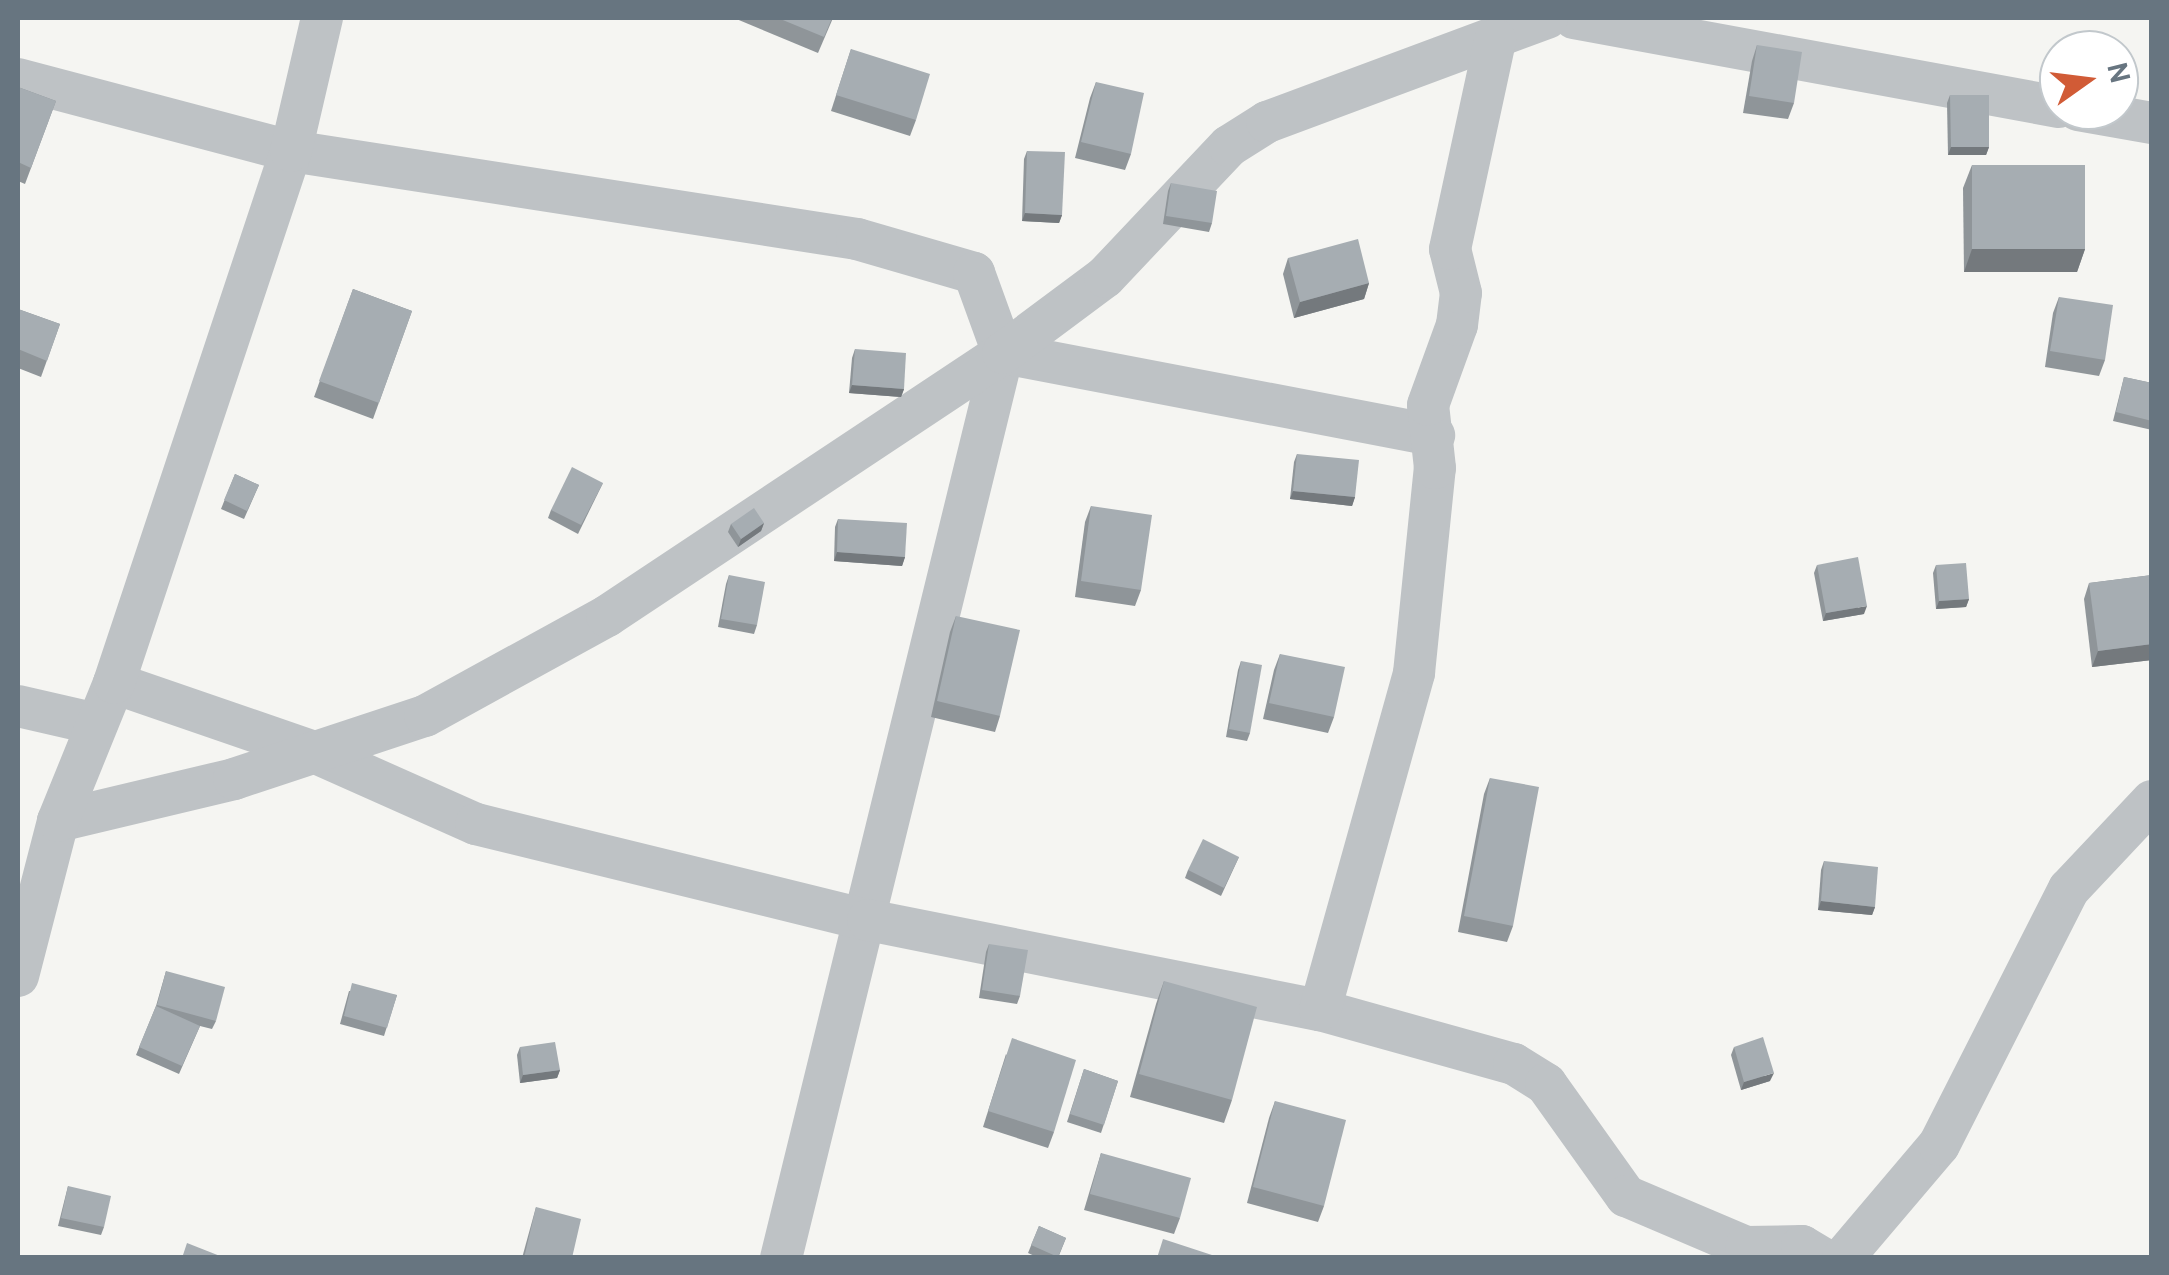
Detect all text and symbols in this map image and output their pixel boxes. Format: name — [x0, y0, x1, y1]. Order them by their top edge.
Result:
north arrow — [2039, 30, 2139, 130]
text: N — [2096, 59, 2136, 87]

